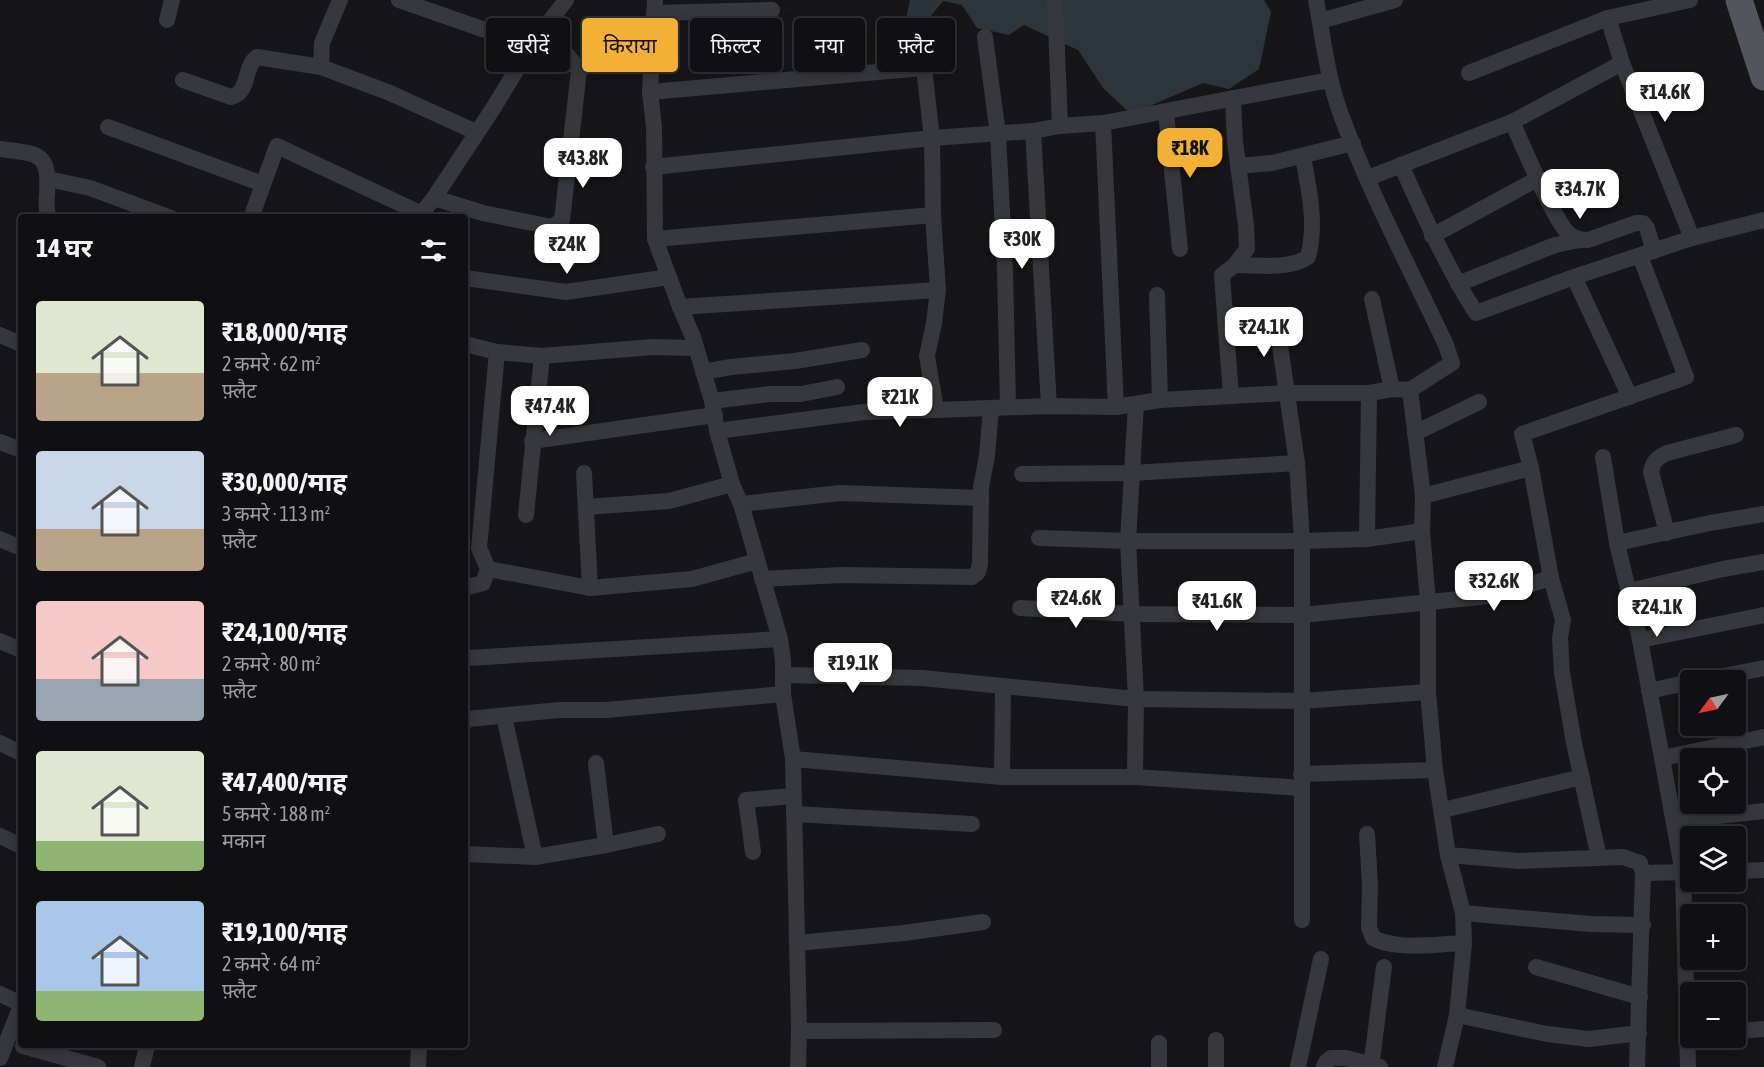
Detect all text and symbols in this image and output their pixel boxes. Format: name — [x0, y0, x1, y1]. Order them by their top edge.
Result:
chip: खरीदें — [486, 18, 570, 72]
chip: किराया — [582, 18, 678, 72]
chip: फ़िल्टर — [690, 18, 782, 72]
chip: नया — [794, 18, 865, 72]
chip: फ़्लैट — [877, 18, 955, 72]
pin: ₹14.6K — [1616, 72, 1714, 123]
text: ₹14.6K — [1640, 80, 1690, 103]
pin: ₹18K — [1154, 128, 1226, 179]
text: ₹18K — [1171, 136, 1209, 159]
pin: ₹43.8K — [534, 138, 632, 189]
text: ₹43.8K — [558, 146, 608, 169]
pin: ₹34.7K — [1531, 169, 1629, 220]
text: ₹34.7K — [1555, 177, 1605, 200]
pin: ₹30K — [986, 219, 1058, 270]
pin: ₹24K — [531, 224, 603, 275]
text: ₹30K — [1003, 227, 1041, 250]
text: ₹24K — [548, 232, 586, 255]
text: 14 घर — [36, 233, 92, 263]
icon: filters — [417, 234, 450, 267]
pin: ₹24.1K — [1215, 307, 1313, 358]
text: ₹24.1K — [1239, 315, 1289, 338]
text: ₹18,000/माह — [222, 317, 347, 347]
icon: home — [84, 325, 156, 397]
text: 2 कमरे · 62 m² — [222, 352, 321, 375]
pin: ₹21K — [864, 377, 936, 428]
text: फ़्लैट — [222, 379, 257, 402]
text: ₹21K — [881, 385, 919, 408]
pin: ₹47.4K — [501, 386, 599, 437]
text: ₹47.4K — [525, 394, 575, 417]
text: ₹30,000/माह — [222, 467, 347, 497]
icon: home — [84, 475, 156, 547]
text: 3 कमरे · 113 m² — [222, 502, 330, 525]
text: फ़्लैट — [222, 529, 257, 552]
pin: ₹32.6K — [1445, 561, 1543, 612]
text: ₹32.6K — [1469, 569, 1519, 592]
pin: ₹24.6K — [1027, 578, 1125, 629]
pin: ₹41.6K — [1168, 581, 1266, 632]
text: ₹24.6K — [1051, 586, 1101, 609]
pin: ₹24.1K — [1608, 587, 1706, 638]
text: ₹41.6K — [1192, 589, 1242, 612]
text: ₹24.1K — [1632, 595, 1682, 618]
text: ₹24,100/माह — [222, 617, 347, 647]
icon: home — [84, 625, 156, 697]
pin: ₹19.1K — [804, 643, 902, 694]
text: ₹19.1K — [828, 651, 878, 674]
text: 2 कमरे · 80 m² — [222, 652, 321, 675]
north arrow — [1680, 670, 1746, 736]
map controls — [1680, 670, 1746, 1048]
text: फ़्लैट — [222, 679, 257, 702]
button: locate — [1680, 748, 1746, 814]
text: ₹47,400/माह — [222, 767, 347, 797]
icon: home — [84, 775, 156, 847]
text: 5 कमरे · 188 m² — [222, 802, 330, 825]
button: layers — [1680, 826, 1746, 892]
text: मकान — [222, 829, 266, 852]
button: + — [1680, 904, 1746, 970]
text: ₹19,100/माह — [222, 917, 347, 947]
icon: home — [84, 925, 156, 997]
text: 2 कमरे · 64 m² — [222, 952, 321, 975]
text: फ़्लैट — [222, 979, 257, 1002]
button: − — [1680, 982, 1746, 1048]

